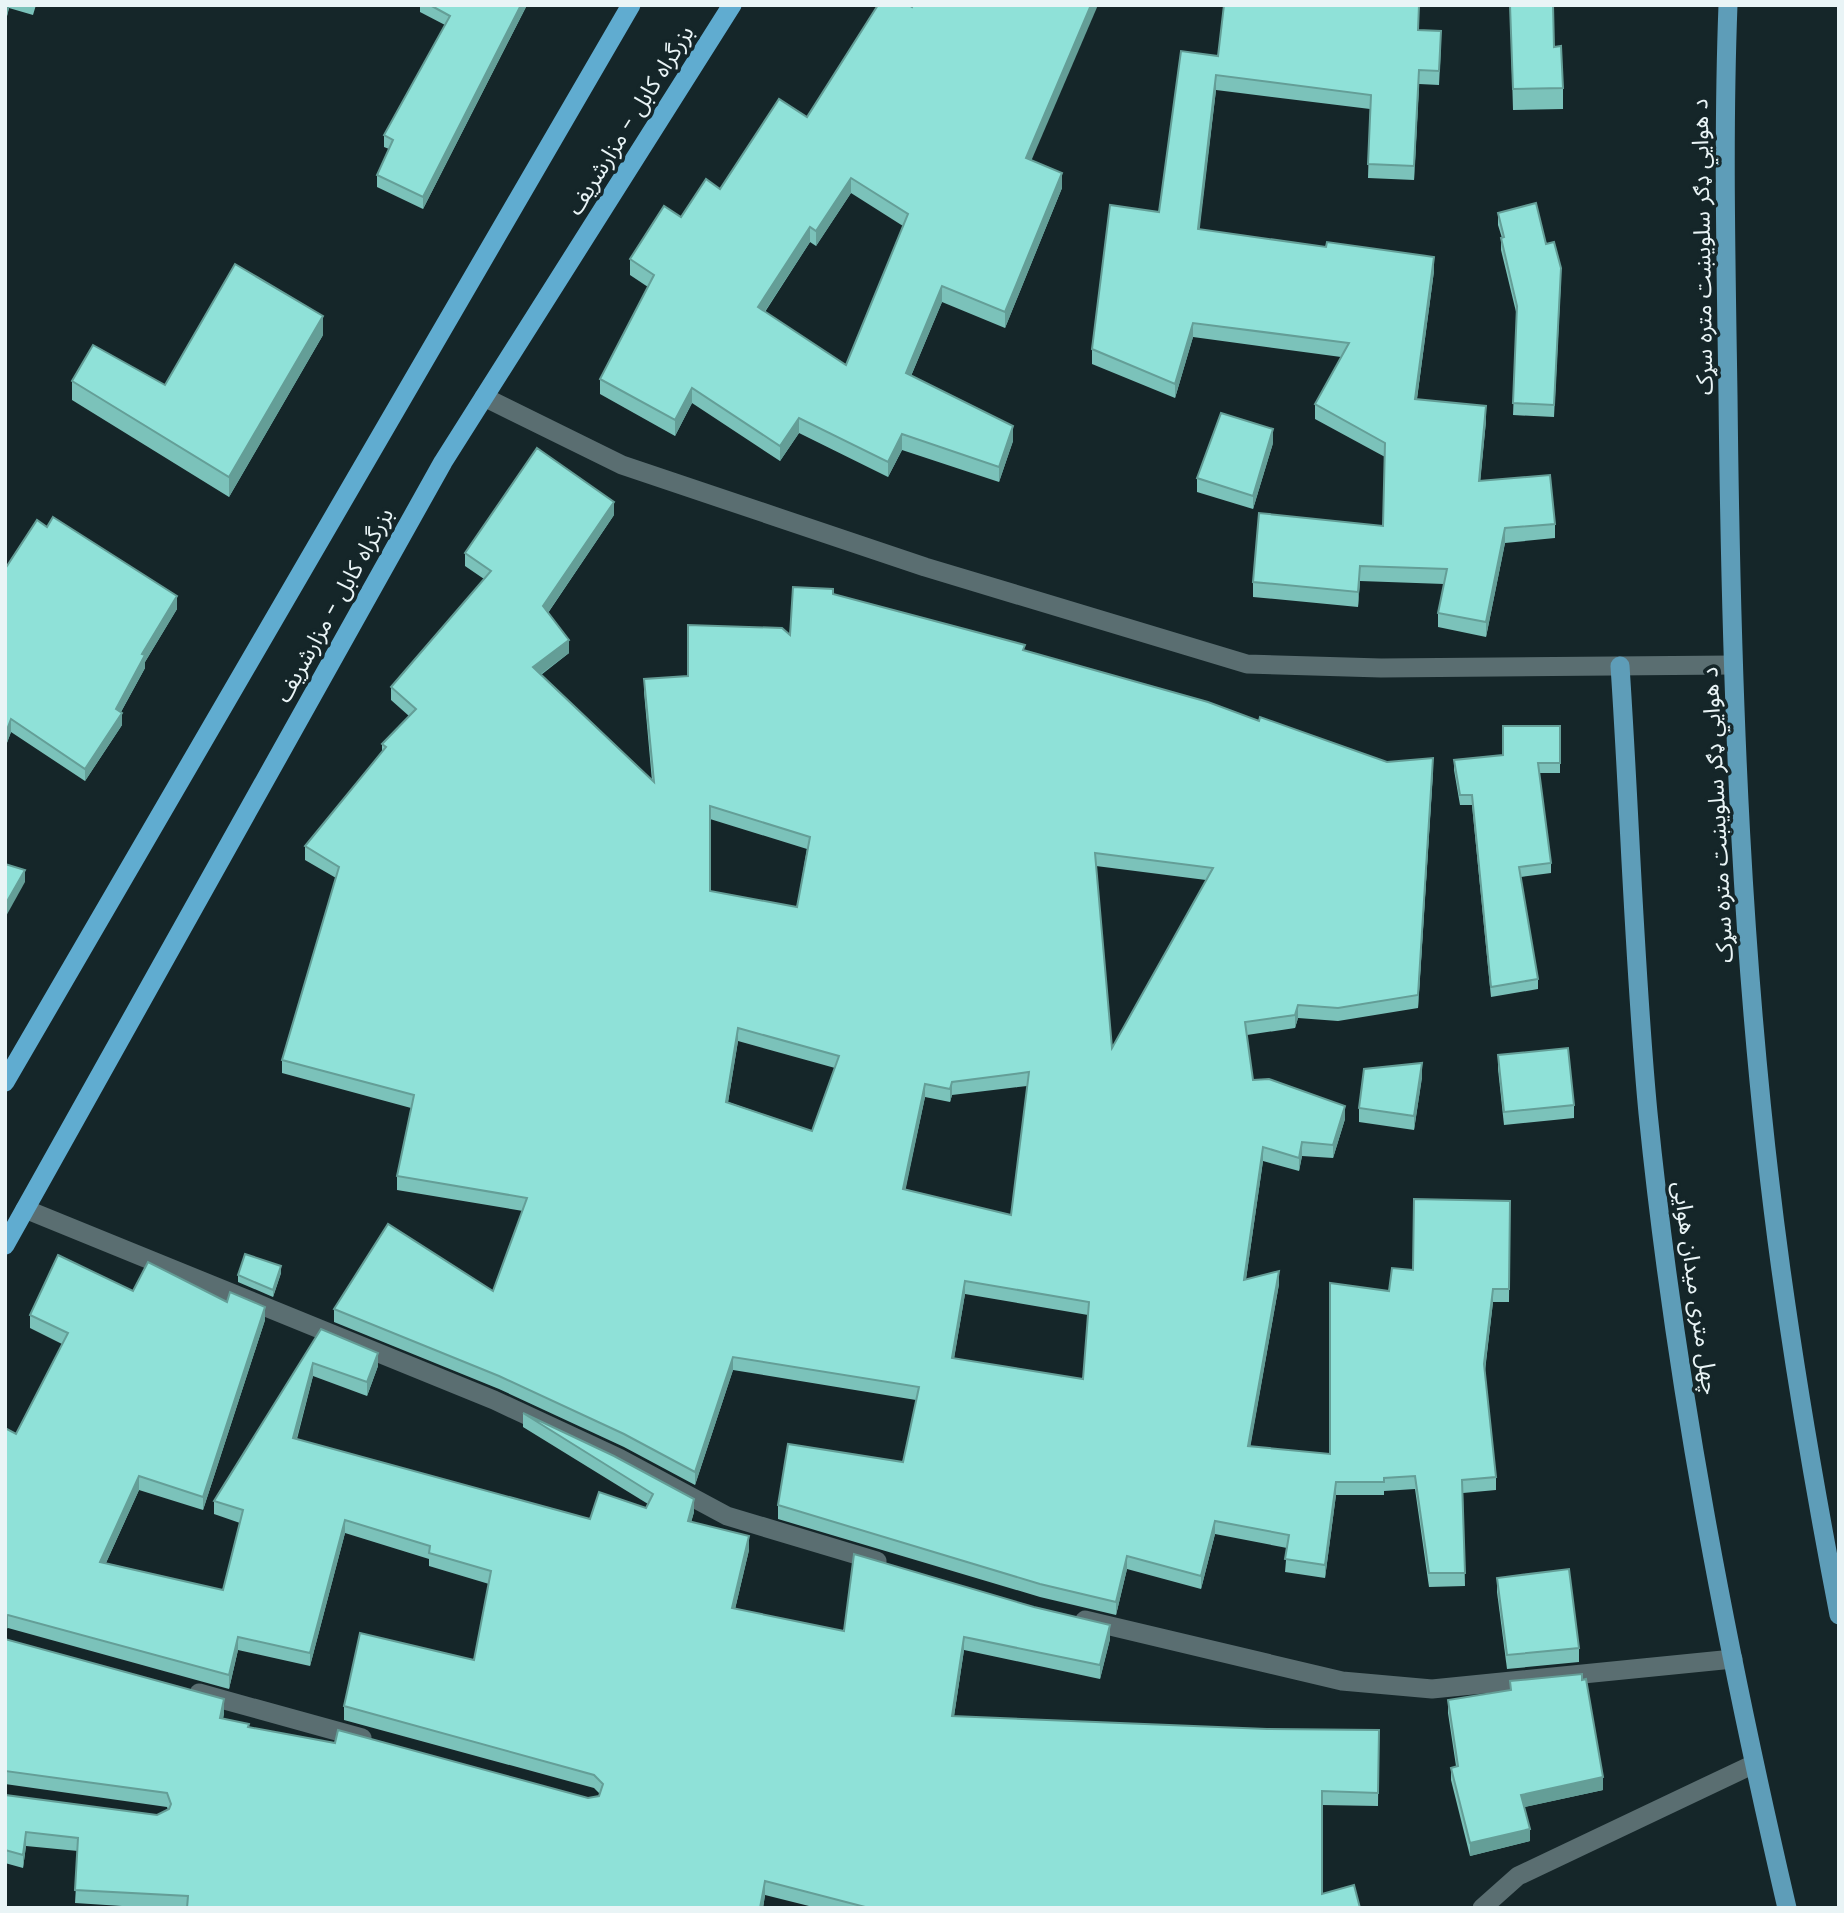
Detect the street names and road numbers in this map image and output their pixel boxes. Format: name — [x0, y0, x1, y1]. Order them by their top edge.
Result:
street label: بزرگراه کابل - مزارشریف — [559, 19, 701, 221]
street label: د هوايي ډګر سلویښت متره سړک — [1683, 98, 1722, 395]
street label: بزرگراه کابل - مزارشریف — [267, 502, 401, 708]
street label: د هوايي ډګر سلویښت متره سړک — [1693, 666, 1742, 964]
street label: چهل متری میدان هوایی — [1665, 1179, 1727, 1397]

